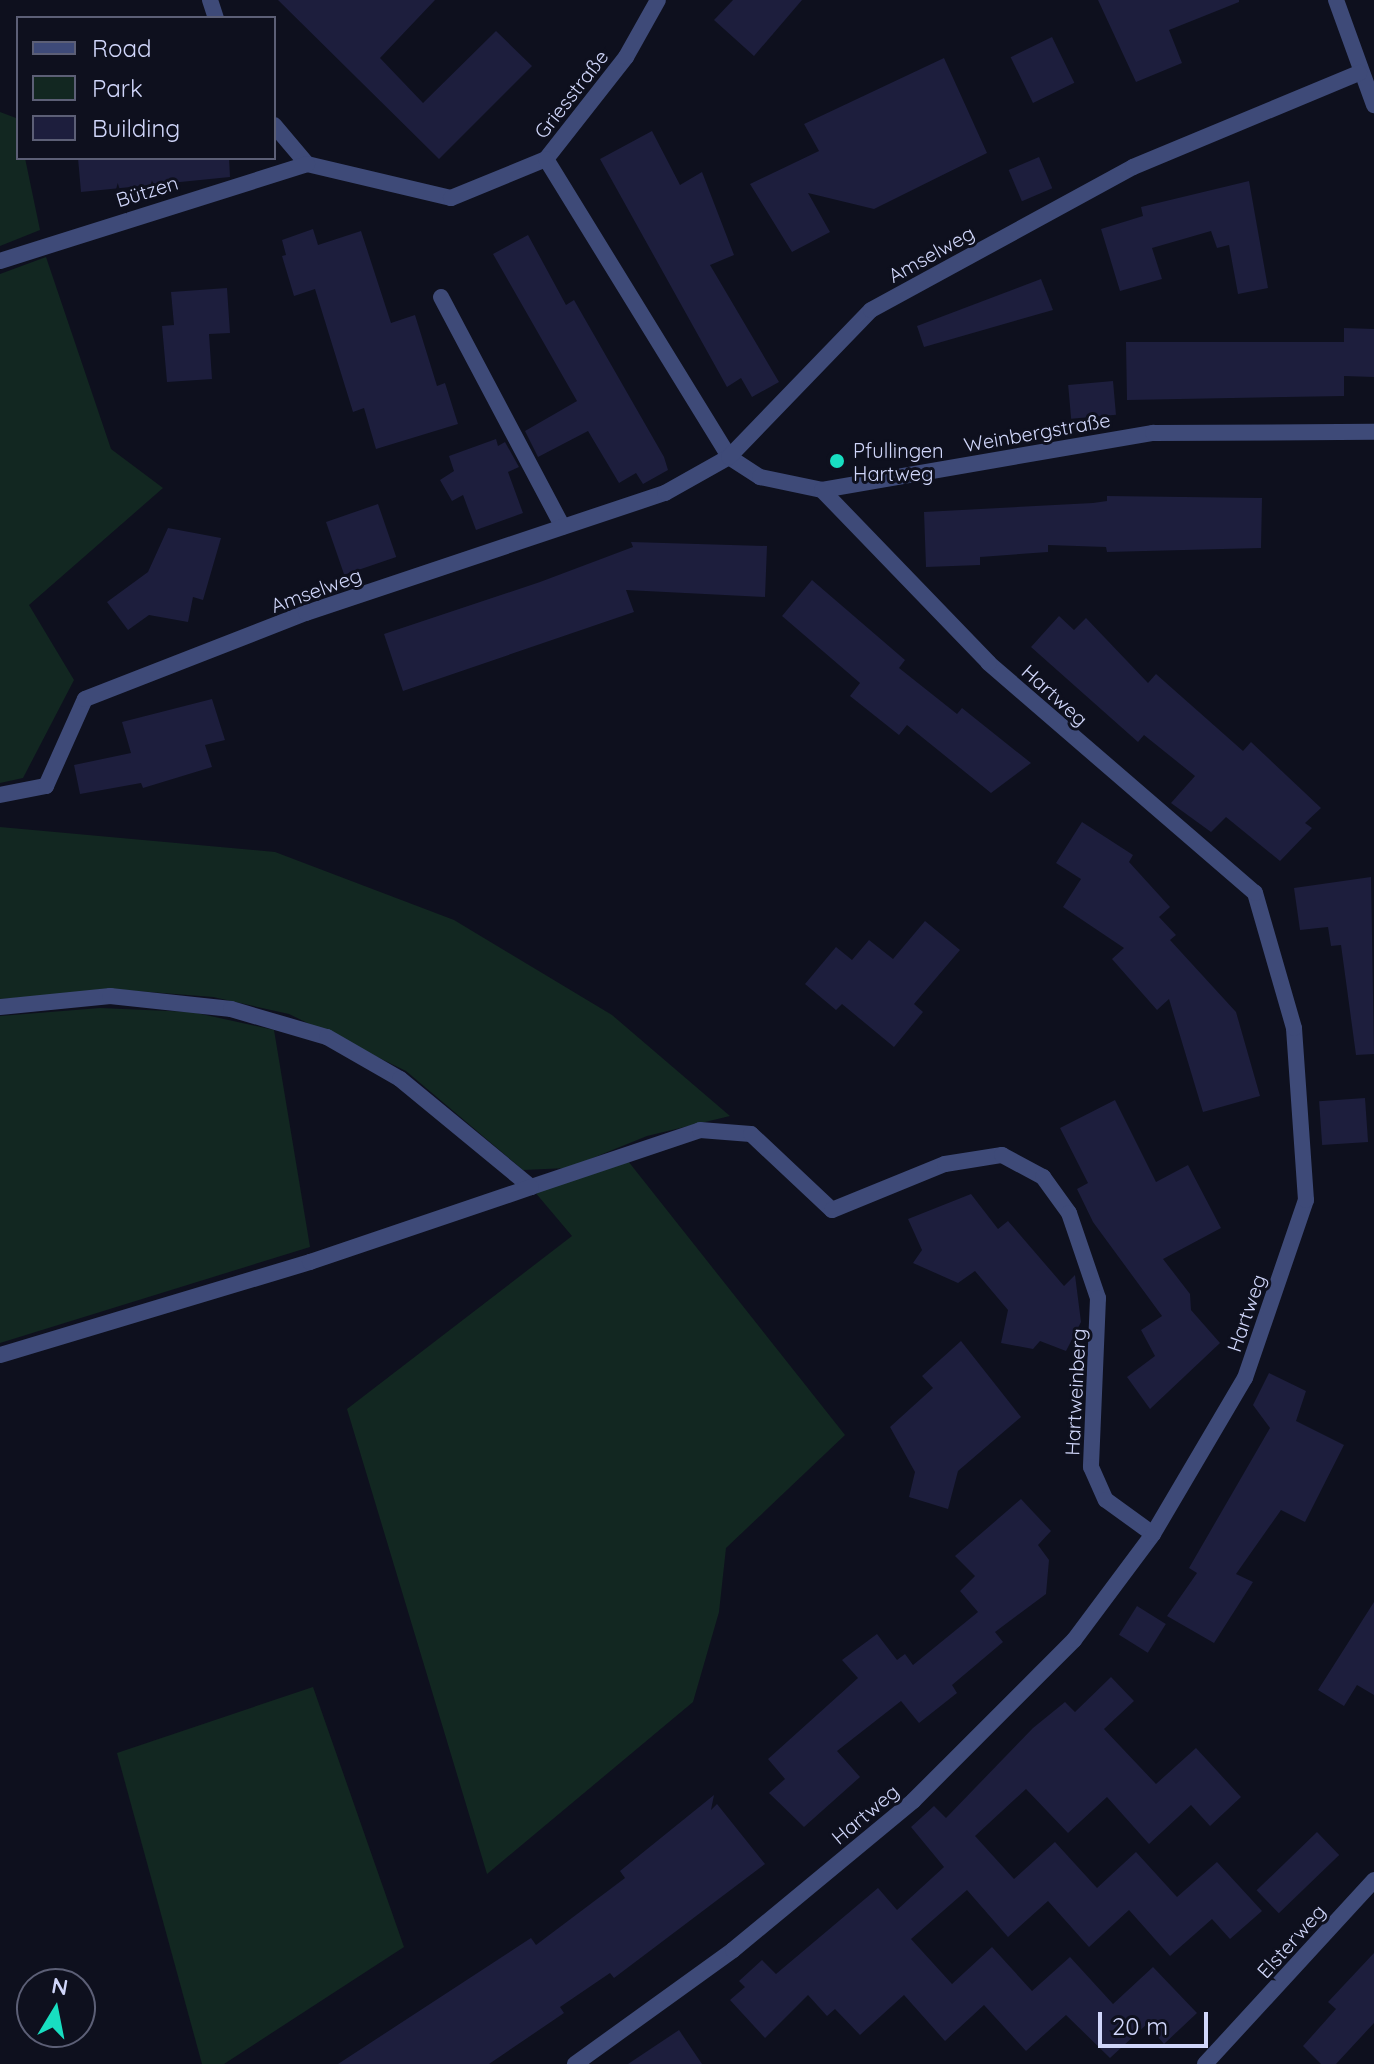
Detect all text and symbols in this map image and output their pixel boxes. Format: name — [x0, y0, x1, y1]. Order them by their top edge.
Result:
legend — [16, 16, 276, 160]
text: Road — [92, 33, 152, 63]
street label: Griesstraße — [529, 45, 613, 143]
text: Park — [92, 73, 143, 103]
text: Building — [92, 113, 180, 143]
street label: Bützen — [113, 170, 181, 212]
street label: Amselweg — [884, 221, 978, 287]
street label: Weinbergstraße — [962, 407, 1112, 457]
place label: Pfullingen Hartweg — [853, 438, 944, 485]
marker: Pfullingen Hartweg — [828, 452, 846, 470]
street label: Amselweg — [267, 562, 365, 618]
street label: Hartweg — [1017, 659, 1093, 731]
street label: Hartweg — [1222, 1271, 1270, 1355]
street label: Hartweinberg — [1060, 1328, 1090, 1456]
street label: Hartweg — [826, 1779, 904, 1849]
street label: Elsterweg — [1252, 1899, 1330, 1983]
north arrow — [16, 1968, 96, 2048]
text: N — [49, 1971, 70, 2002]
scale bar — [1102, 1996, 1212, 2046]
text: 20 m — [1112, 2011, 1168, 2041]

